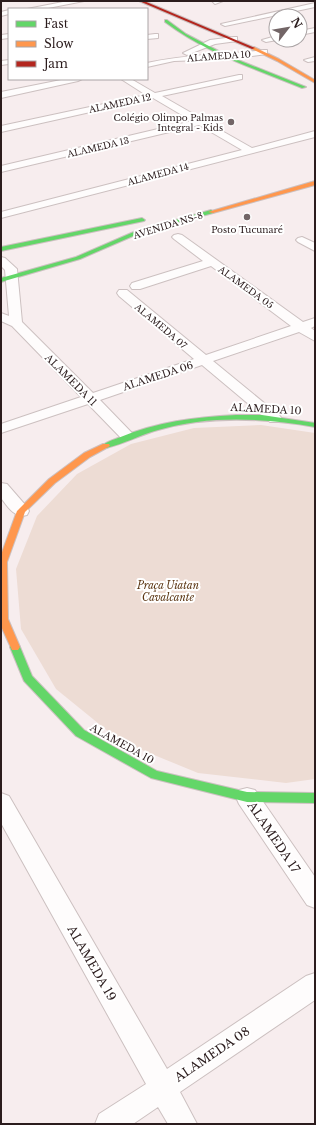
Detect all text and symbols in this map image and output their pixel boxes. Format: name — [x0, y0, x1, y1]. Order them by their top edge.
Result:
legend — [8, 8, 148, 80]
north arrow — [268, 8, 308, 48]
text: N — [288, 15, 306, 31]
text: Fast — [44, 16, 69, 31]
text: Slow — [44, 36, 74, 51]
street label: ALAMEDA 10 — [186, 48, 251, 64]
text: Jam — [42, 56, 68, 71]
street label: ALAMEDA 12 — [87, 91, 152, 115]
place label: Colégio Olimpo Palmas Integral - Kids — [114, 112, 223, 133]
marker: Colégio Olimpo Palmas Integral - Kids — [226, 117, 236, 127]
street label: ALAMEDA 13 — [65, 135, 130, 160]
street label: ALAMEDA 14 — [125, 161, 190, 188]
street label: AVENIDA NS-8 — [131, 209, 204, 241]
marker: Posto Tucunaré — [242, 212, 252, 222]
place label: Posto Tucunaré — [211, 224, 283, 235]
street label: ALAMEDA 05 — [216, 263, 276, 311]
street label: ALAMEDA 07 — [132, 300, 190, 351]
street label: ALAMEDA 11 — [41, 350, 100, 409]
street label: ALAMEDA 06 — [120, 359, 195, 394]
street label: ALAMEDA 10 — [229, 401, 302, 417]
park label: Praça Uiatan Cavalcante — [136, 579, 199, 604]
street label: ALAMEDA 10 — [87, 721, 156, 767]
street label: ALAMEDA 17 — [244, 798, 304, 876]
street label: ALAMEDA 19 — [64, 922, 120, 1003]
street label: ALAMEDA 08 — [171, 1023, 252, 1085]

